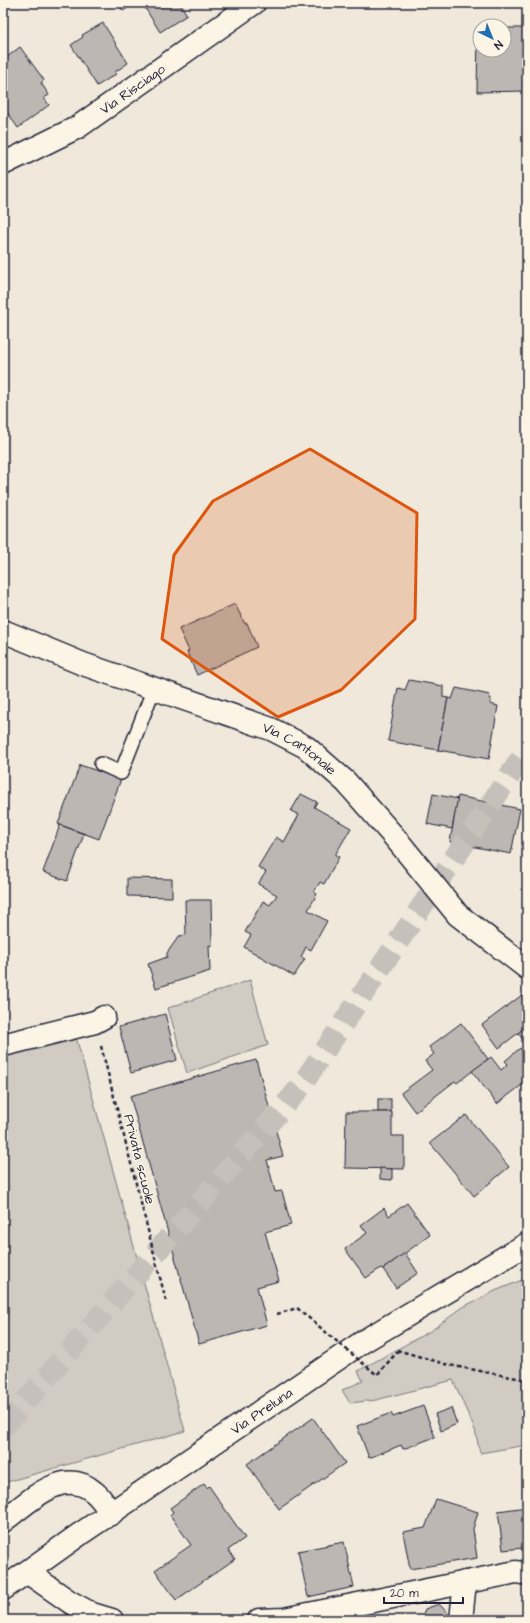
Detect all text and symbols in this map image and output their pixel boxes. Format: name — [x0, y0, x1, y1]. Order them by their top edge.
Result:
north arrow — [472, 18, 512, 58]
text: N — [491, 37, 506, 53]
street label: Via Risciago — [96, 59, 170, 120]
street label: Via Cantonale — [260, 718, 341, 780]
street label: Privata scuole — [118, 1112, 160, 1207]
street label: Via Preluna — [227, 1383, 297, 1440]
scale bar — [384, 1579, 463, 1605]
text: 20 m — [390, 1585, 419, 1602]

